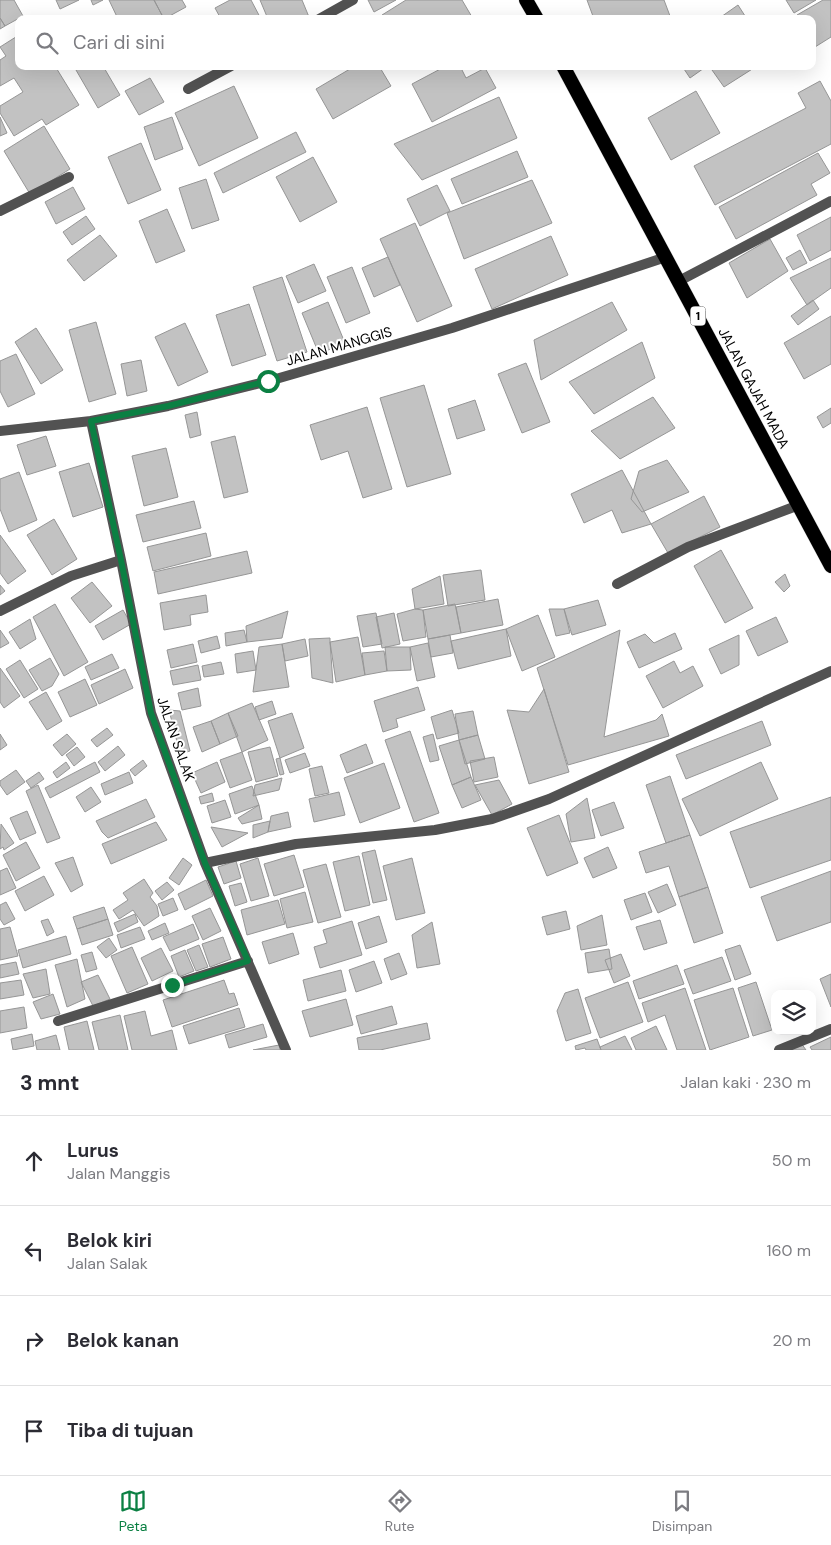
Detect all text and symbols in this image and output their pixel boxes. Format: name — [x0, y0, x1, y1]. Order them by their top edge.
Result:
search box — [15, 15, 816, 70]
icon: search — [33, 29, 61, 57]
text: Cari di sini — [73, 30, 165, 55]
road number: 1 — [690, 306, 706, 326]
street label: JALAN MANGGIS — [284, 322, 394, 370]
street label: JALAN GAJAH MADA — [715, 324, 793, 452]
route start — [257, 370, 280, 393]
street label: JALAN SALAK — [153, 694, 199, 784]
route end — [161, 974, 184, 997]
map controls — [771, 990, 816, 1035]
button: layers — [771, 990, 816, 1035]
text: 3 mnt — [20, 1069, 79, 1097]
text: Jalan kaki · 230 m — [680, 1072, 811, 1093]
text: Lurus — [67, 1138, 119, 1163]
icon: ahead — [20, 1147, 48, 1175]
text: 50 m — [772, 1150, 811, 1171]
text: Jalan Manggis — [67, 1163, 171, 1184]
text: Belok kiri — [67, 1228, 152, 1253]
icon: left — [20, 1237, 48, 1265]
text: 160 m — [767, 1240, 811, 1261]
text: Jalan Salak — [67, 1253, 148, 1274]
icon: right — [20, 1327, 48, 1355]
text: Belok kanan — [67, 1328, 179, 1353]
text: 20 m — [772, 1330, 811, 1351]
icon: arrive — [20, 1417, 48, 1445]
text: Tiba di tujuan — [67, 1418, 193, 1443]
tab: Peta — [119, 1487, 147, 1535]
tab: Rute — [385, 1487, 414, 1535]
tab: Disimpan — [652, 1487, 712, 1535]

